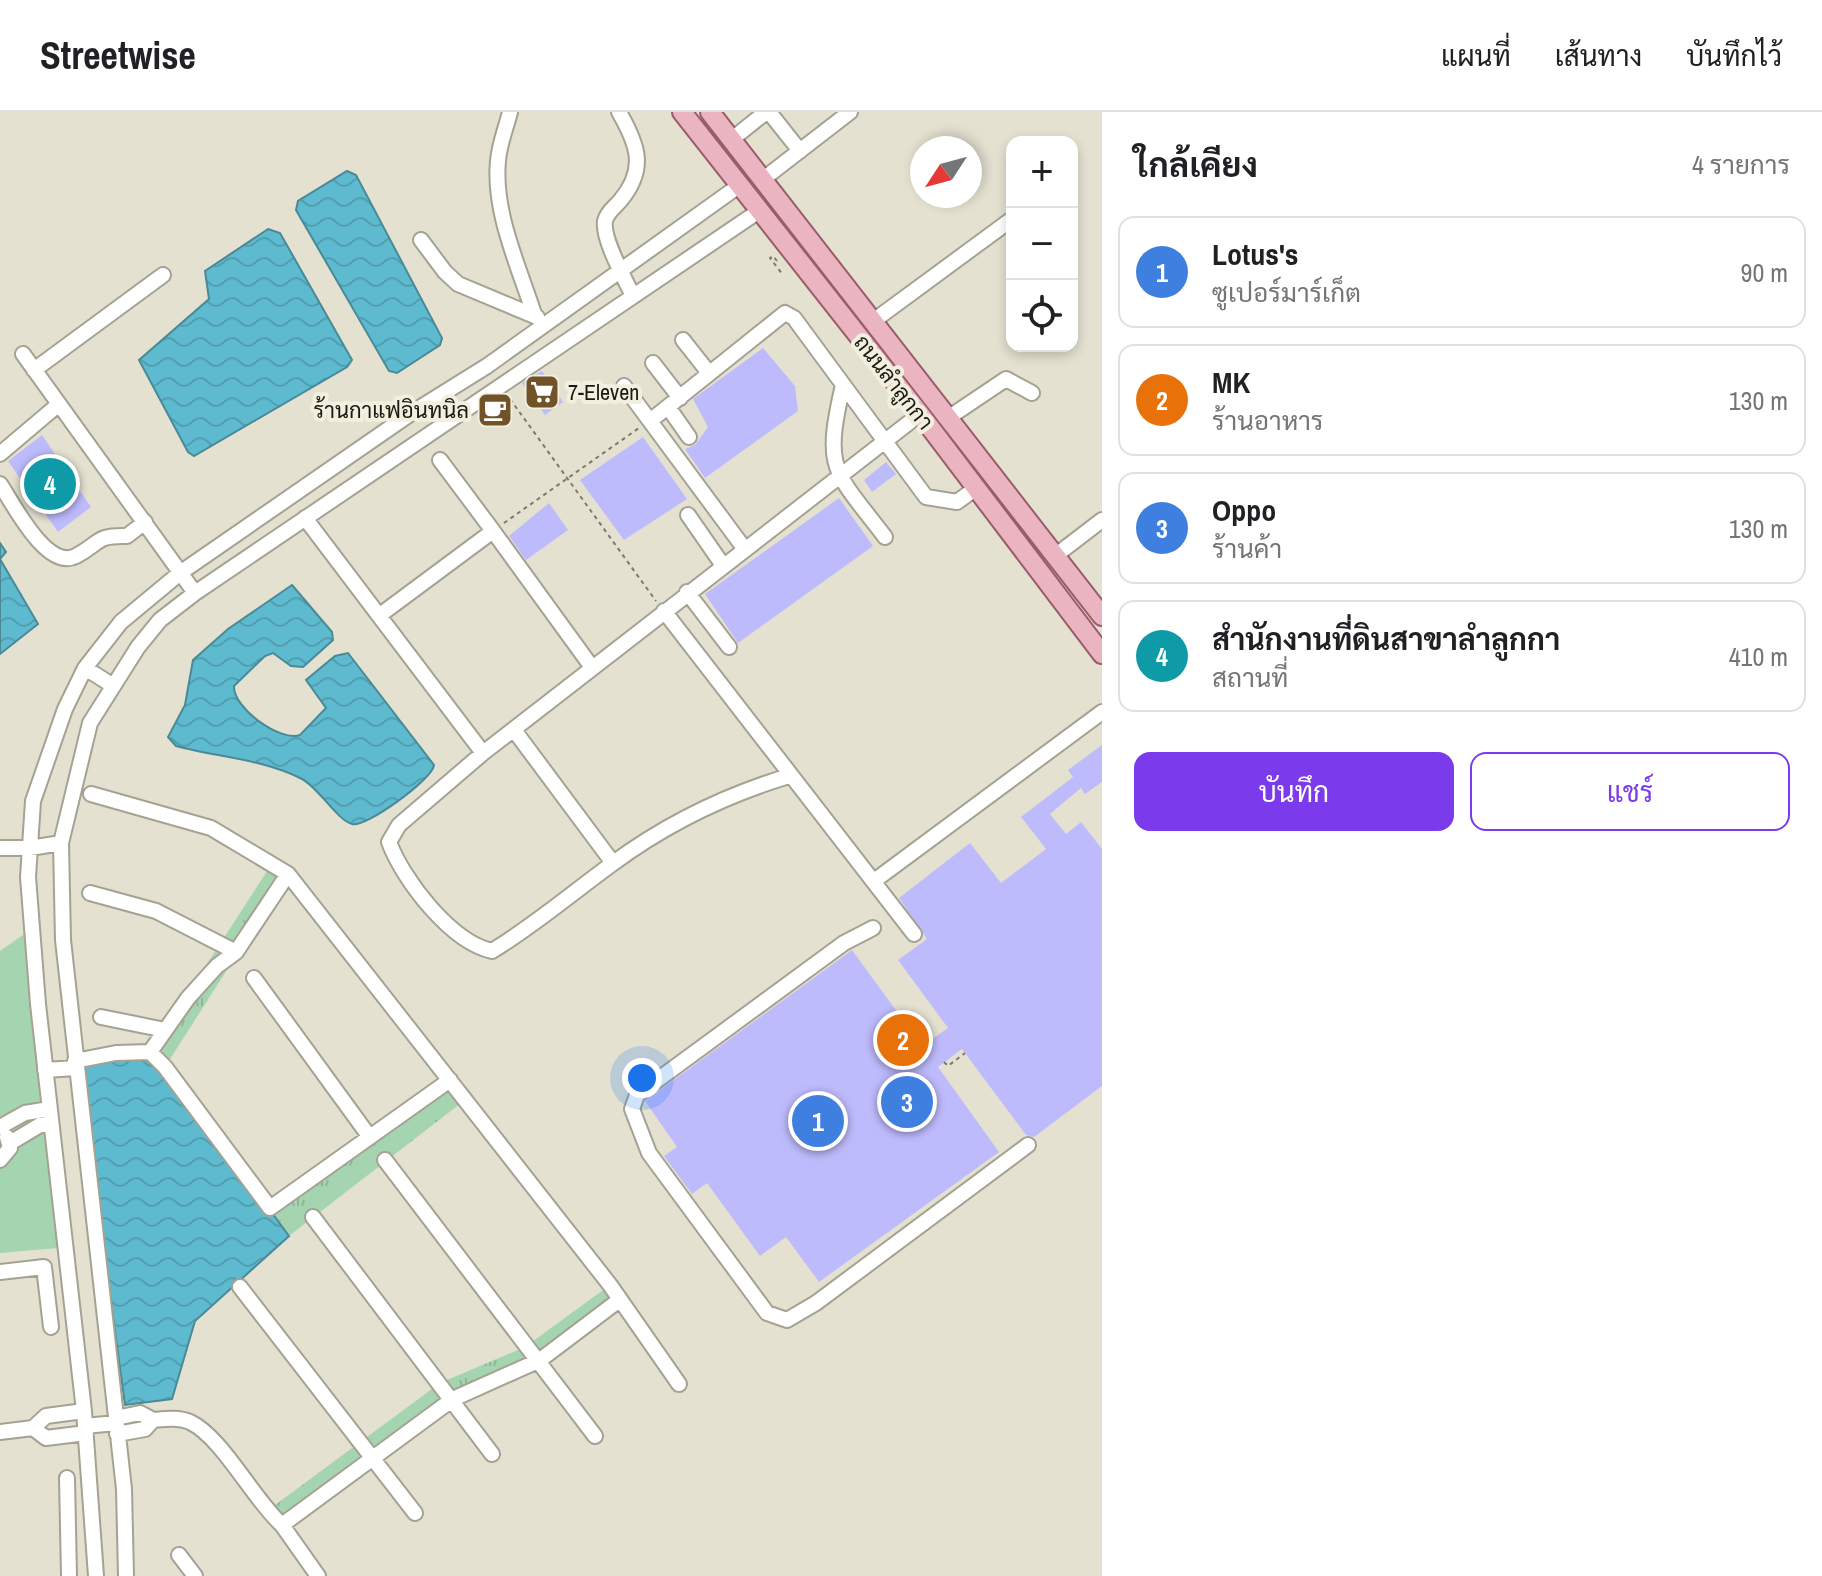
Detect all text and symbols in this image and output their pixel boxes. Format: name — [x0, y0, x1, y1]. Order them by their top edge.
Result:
text: Streetwise — [40, 30, 196, 81]
text: แผนที่ — [1441, 37, 1511, 75]
text: เส้นทาง — [1555, 37, 1642, 75]
text: บันทึกไว้ — [1686, 37, 1782, 75]
north arrow — [910, 136, 982, 208]
map controls — [1006, 136, 1078, 352]
button: + — [1006, 136, 1078, 208]
text: ใกล้เคียง — [1134, 142, 1258, 188]
text: 4 รายการ — [1692, 147, 1790, 182]
button: − — [1006, 208, 1078, 280]
text: Lotus's — [1212, 234, 1299, 274]
text: 1 — [1156, 255, 1168, 290]
text: 90 m — [1741, 255, 1788, 290]
text: ซูเปอร์มาร์เก็ต — [1212, 275, 1361, 310]
button: locate — [1006, 280, 1078, 352]
street label: ถนนลำลูกกา — [847, 328, 941, 436]
text: MK — [1212, 362, 1250, 402]
supermarket icon: 7-Eleven — [523, 373, 561, 411]
place label: 7-Eleven — [568, 377, 639, 407]
text: 2 — [1156, 383, 1168, 418]
text: 130 m — [1729, 383, 1788, 418]
cafe icon: ร้านกาแฟอินทนิล — [476, 391, 514, 429]
place label: ร้านกาแฟอินทนิล — [314, 395, 469, 425]
text: ร้านอาหาร — [1212, 403, 1323, 438]
pin: 4 — [24, 454, 76, 514]
text: Oppo — [1212, 490, 1276, 530]
text: 3 — [1156, 511, 1168, 546]
text: 130 m — [1729, 511, 1788, 546]
text: ร้านค้า — [1212, 531, 1282, 566]
text: สำนักงานที่ดินสาขาลำลูกกา — [1212, 619, 1560, 659]
text: 4 — [1156, 639, 1168, 674]
text: 410 m — [1729, 639, 1788, 674]
text: สถานที่ — [1212, 660, 1288, 695]
button: บันทึก — [1134, 752, 1454, 831]
button: แชร์ — [1470, 752, 1790, 831]
pin: 2 — [877, 1010, 929, 1070]
your location — [622, 1058, 662, 1098]
pin: 3 — [881, 1072, 933, 1132]
pin: 1 — [792, 1091, 844, 1151]

